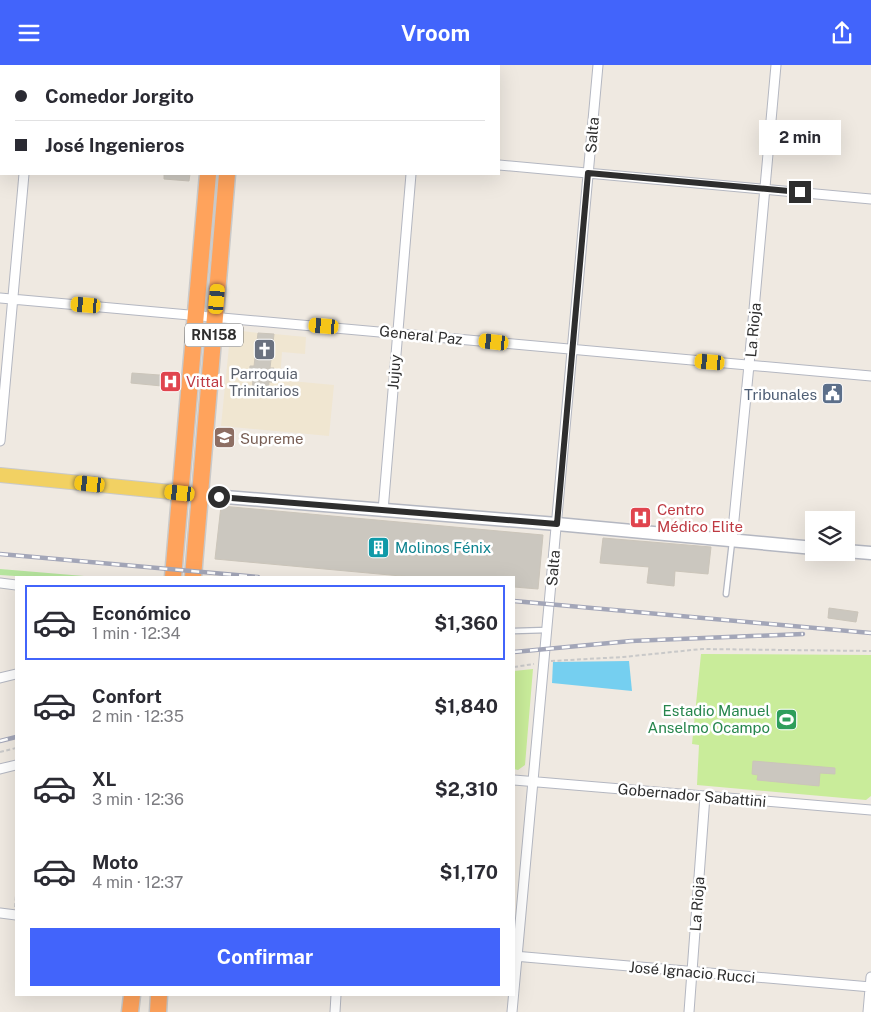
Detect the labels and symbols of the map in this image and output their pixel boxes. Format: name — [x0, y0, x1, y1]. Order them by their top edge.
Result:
street label: Salta — [582, 116, 602, 154]
callout: 2 min — [759, 119, 841, 155]
route end — [789, 181, 811, 203]
car — [208, 283, 225, 315]
car — [70, 296, 101, 314]
street label: La Rioja — [742, 302, 764, 358]
car — [308, 317, 339, 335]
street label: General Paz — [379, 322, 463, 348]
road number: RN158 — [185, 323, 243, 347]
car — [478, 333, 509, 351]
church icon: Parroquia Trinitarios — [252, 338, 276, 362]
car — [694, 353, 725, 371]
street label: Jujuy — [384, 354, 404, 390]
place label: Parroquia Trinitarios — [229, 365, 299, 399]
hospital icon: Vittal — [158, 369, 182, 393]
place label: Vittal — [186, 373, 224, 390]
public building icon: Tribunales — [821, 382, 845, 406]
place label: Tribunales — [744, 386, 817, 403]
school or university icon: Supreme — [212, 426, 236, 450]
place label: Supreme — [240, 430, 304, 447]
car — [74, 475, 105, 493]
car — [164, 484, 195, 502]
route start — [208, 486, 230, 508]
place label: Centro Médico Elite — [657, 501, 743, 535]
hospital icon: Centro Médico Elite — [629, 506, 653, 530]
building icon: Molinos Fénix — [367, 535, 391, 559]
place label: Molinos Fénix — [395, 539, 491, 556]
street label: Salta — [543, 549, 563, 587]
place label: Estadio Manuel Anselmo Ocampo — [648, 702, 770, 736]
sports icon: Estadio Manuel Anselmo Ocampo — [774, 707, 798, 731]
street label: Gobernador Sabattini — [617, 780, 767, 810]
street label: La Rioja — [687, 876, 707, 932]
street label: José Ignacio Rucci — [628, 958, 756, 986]

